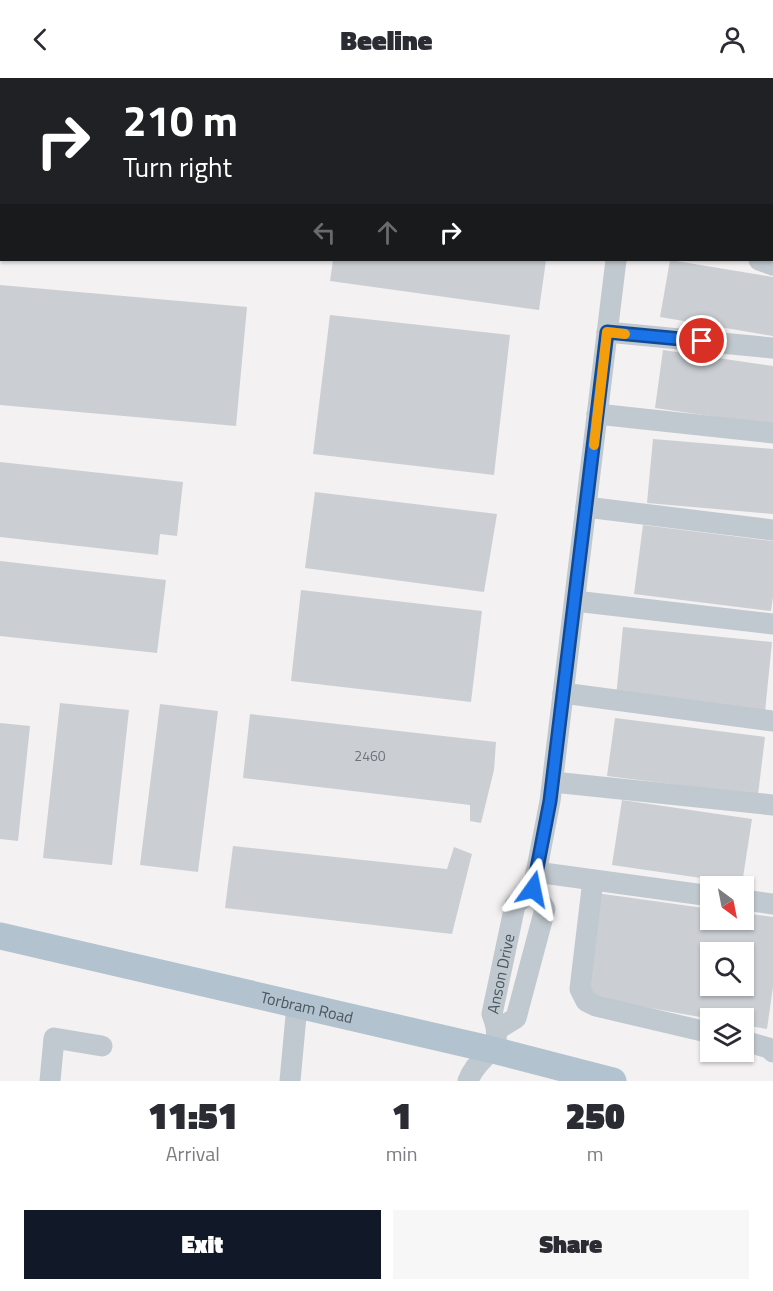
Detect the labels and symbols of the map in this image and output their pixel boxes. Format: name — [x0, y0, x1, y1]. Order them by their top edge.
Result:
pin — [676, 315, 727, 366]
house number: 2460 — [354, 745, 386, 766]
position arrow — [501, 857, 565, 921]
north arrow — [700, 876, 754, 930]
street label: Anson Drive — [480, 931, 521, 1016]
street label: Torbram Road — [258, 985, 356, 1029]

